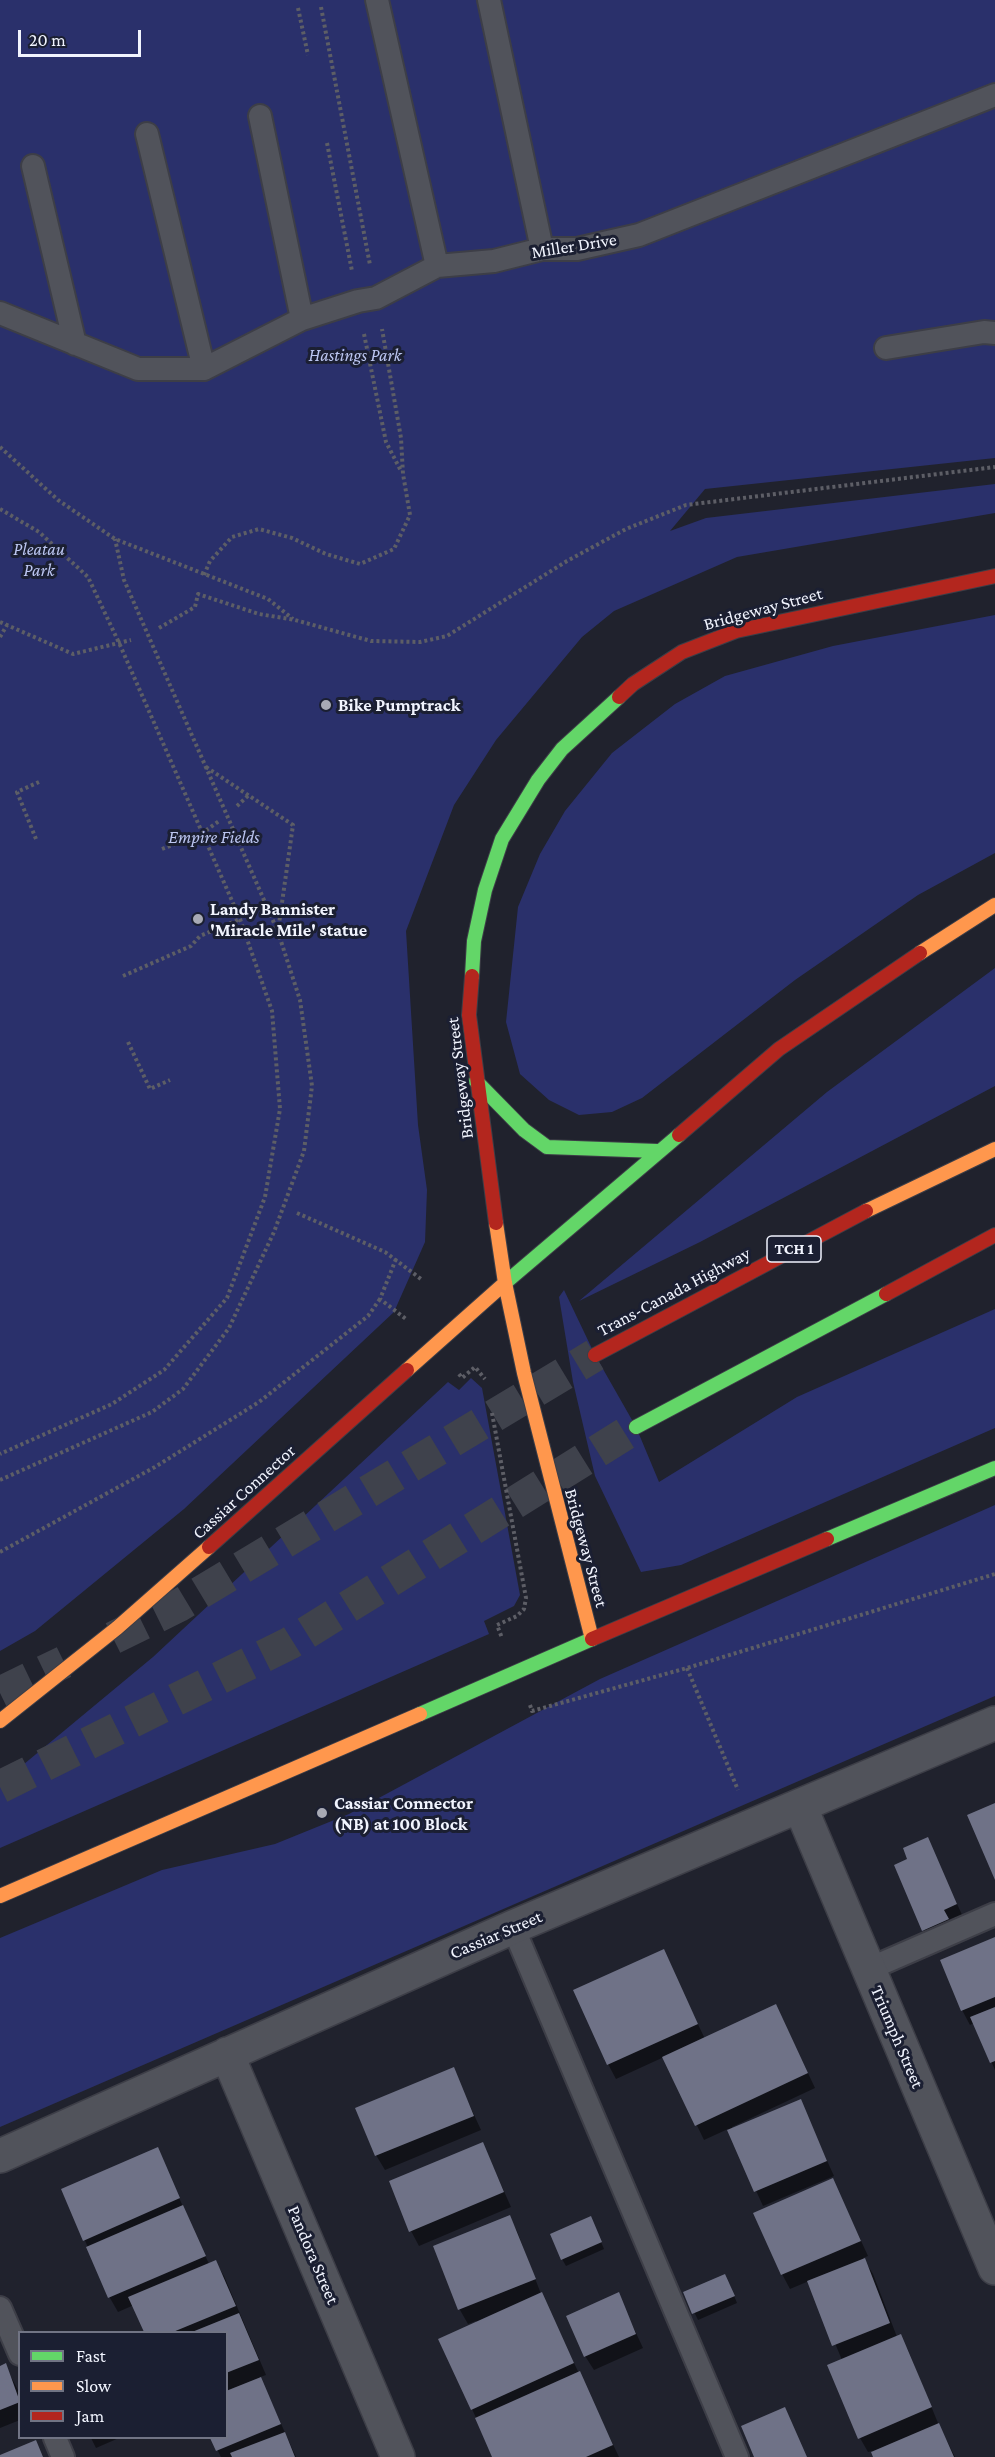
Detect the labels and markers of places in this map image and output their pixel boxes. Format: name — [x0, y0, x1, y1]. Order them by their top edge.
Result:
place label: Bike Pumptrack — [338, 694, 460, 716]
marker: Bike Pumptrack — [319, 698, 333, 712]
place label: Landy Bannister 'Miracle Mile' statue — [210, 898, 367, 940]
marker: Landy Bannister 'Miracle Mile' statue — [191, 912, 205, 926]
place label: Cassiar Connector (NB) at 100 Block — [334, 1792, 473, 1834]
marker: Cassiar Connector (NB) at 100 Block — [315, 1806, 329, 1820]

